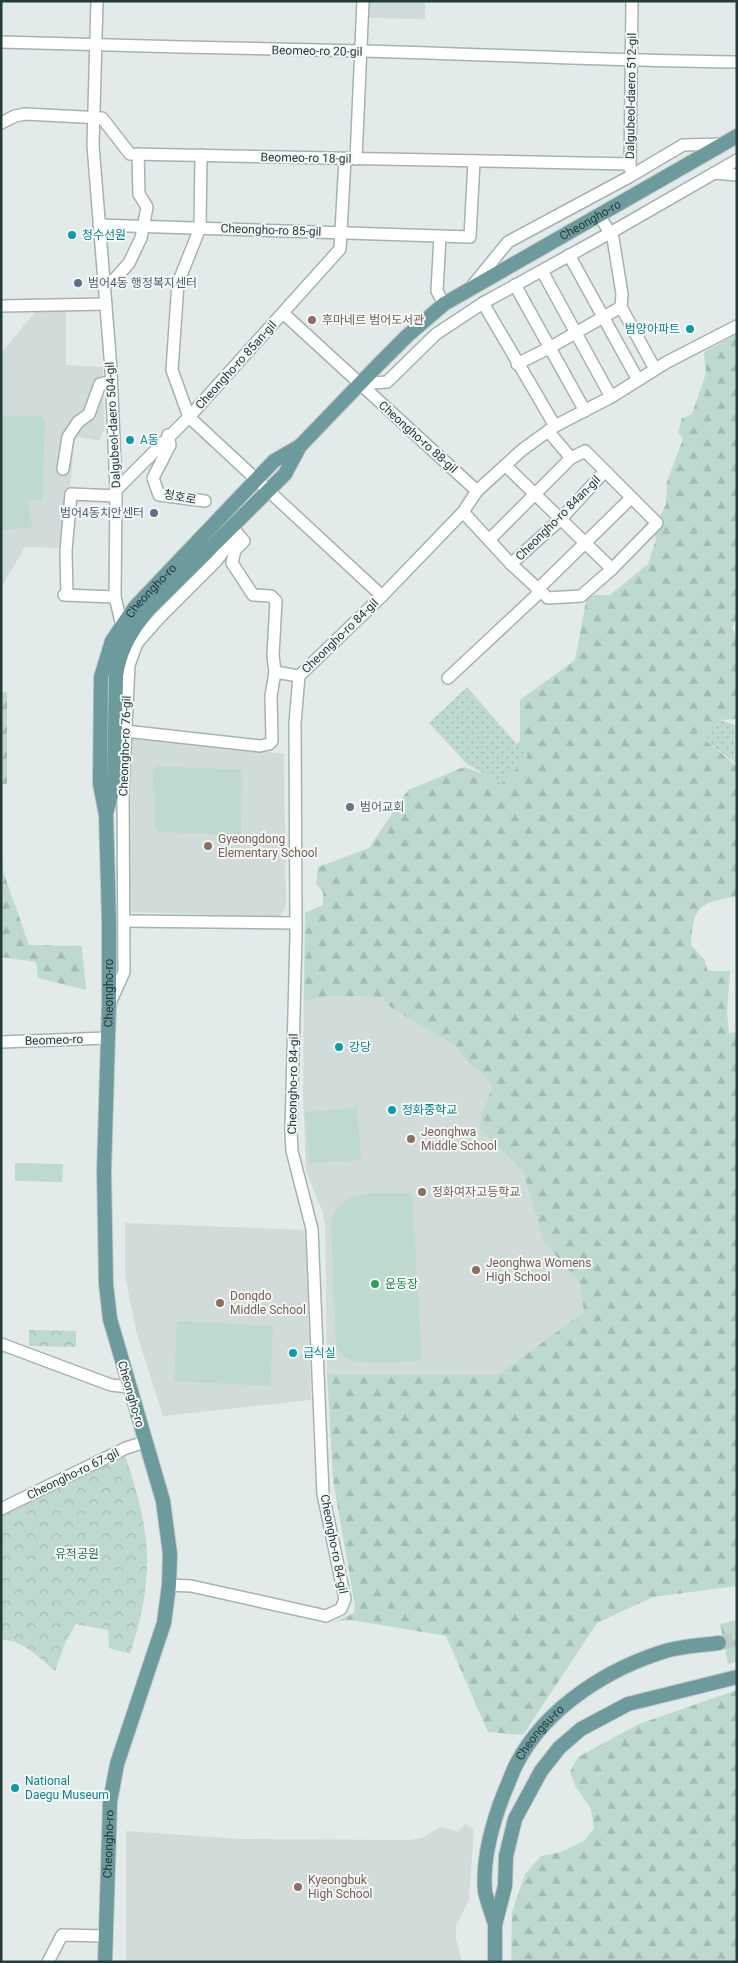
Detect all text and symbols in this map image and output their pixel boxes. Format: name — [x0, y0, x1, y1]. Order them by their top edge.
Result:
street label: Dalgubeol-daero 512-gil — [623, 33, 639, 159]
street label: Beomeo-ro 20-gil — [271, 43, 363, 59]
street label: Beomeo-ro 18-gil — [260, 150, 352, 166]
street label: Cheongho-ro — [557, 197, 624, 243]
street label: Cheongho-ro 85-gil — [220, 221, 322, 239]
place label: 청수선원 — [82, 228, 126, 242]
marker: 청수선원 — [66, 229, 78, 241]
place label: 범어4동 행정복지센터 — [88, 276, 197, 290]
marker: 범어4동 행정복지센터 — [72, 277, 84, 289]
place label: 후마네르 범어도서관 — [322, 313, 424, 327]
marker: 후마네르 범어도서관 — [306, 314, 318, 326]
street label: Cheongho-ro 85an-gil — [193, 318, 279, 412]
place label: 범양아파트 — [625, 322, 680, 336]
marker: 범양아파트 — [684, 323, 696, 335]
street label: Dalgubeol-daero 504-gil — [103, 362, 123, 488]
street label: Cheongho-ro 88-gil — [376, 398, 460, 476]
place label: A동 — [140, 433, 159, 447]
marker: A동 — [124, 434, 136, 446]
street label: Cheongho-ro 84an-gil — [513, 473, 603, 563]
street label: 청호로 — [162, 487, 198, 507]
place label: 범어4동치안센터 — [60, 506, 144, 520]
marker: 범어4동치안센터 — [148, 507, 160, 519]
street label: Cheongho-ro — [123, 561, 179, 621]
street label: Cheongho-ro 84-gil — [299, 596, 381, 676]
street label: Cheongho-ro 76-gil — [116, 695, 134, 797]
place label: 범어교회 — [360, 800, 404, 814]
marker: 범어교회 — [344, 801, 356, 813]
place label: Gyeongdong Elementary School — [218, 832, 318, 860]
marker: Gyeongdong Elementary School — [202, 840, 214, 852]
street label: Cheongho-ro — [101, 959, 116, 1028]
street label: Beomeo-ro — [25, 1032, 84, 1048]
street label: Cheongho-ro 84-gil — [285, 1033, 301, 1135]
place label: 강당 — [349, 1040, 371, 1054]
marker: 강당 — [333, 1041, 345, 1053]
place label: 정화중학교 — [402, 1103, 457, 1117]
marker: 정화중학교 — [386, 1104, 398, 1116]
place label: Jeonghwa Middle School — [421, 1125, 497, 1153]
marker: Jeonghwa Middle School — [405, 1133, 417, 1145]
place label: 정화여자고등학교 — [432, 1185, 520, 1199]
marker: 정화여자고등학교 — [416, 1186, 428, 1198]
place label: Jeonghwa Womens High School — [486, 1256, 591, 1284]
marker: Jeonghwa Womens High School — [470, 1264, 482, 1276]
place label: 운동장 — [385, 1277, 418, 1291]
marker: 운동장 — [369, 1278, 381, 1290]
place label: Dongdo Middle School — [230, 1289, 306, 1317]
marker: Dongdo Middle School — [214, 1297, 226, 1309]
place label: 급식실 — [303, 1346, 336, 1360]
marker: 급식실 — [287, 1347, 299, 1359]
street label: Cheongho-ro — [115, 1359, 147, 1429]
street label: Cheongho-ro 67-gil — [25, 1446, 121, 1502]
street label: Cheongho-ro 84-gil — [318, 1493, 350, 1595]
park label: 유적공원 — [55, 1547, 99, 1561]
street label: Cheongsu-ro — [513, 1702, 567, 1763]
place label: National Daegu Museum — [25, 1774, 109, 1802]
marker: National Daegu Museum — [9, 1782, 21, 1794]
street label: Cheongho-ro — [101, 1809, 117, 1879]
place label: Kyeongbuk High School — [308, 1873, 372, 1901]
marker: Kyeongbuk High School — [292, 1881, 304, 1893]

